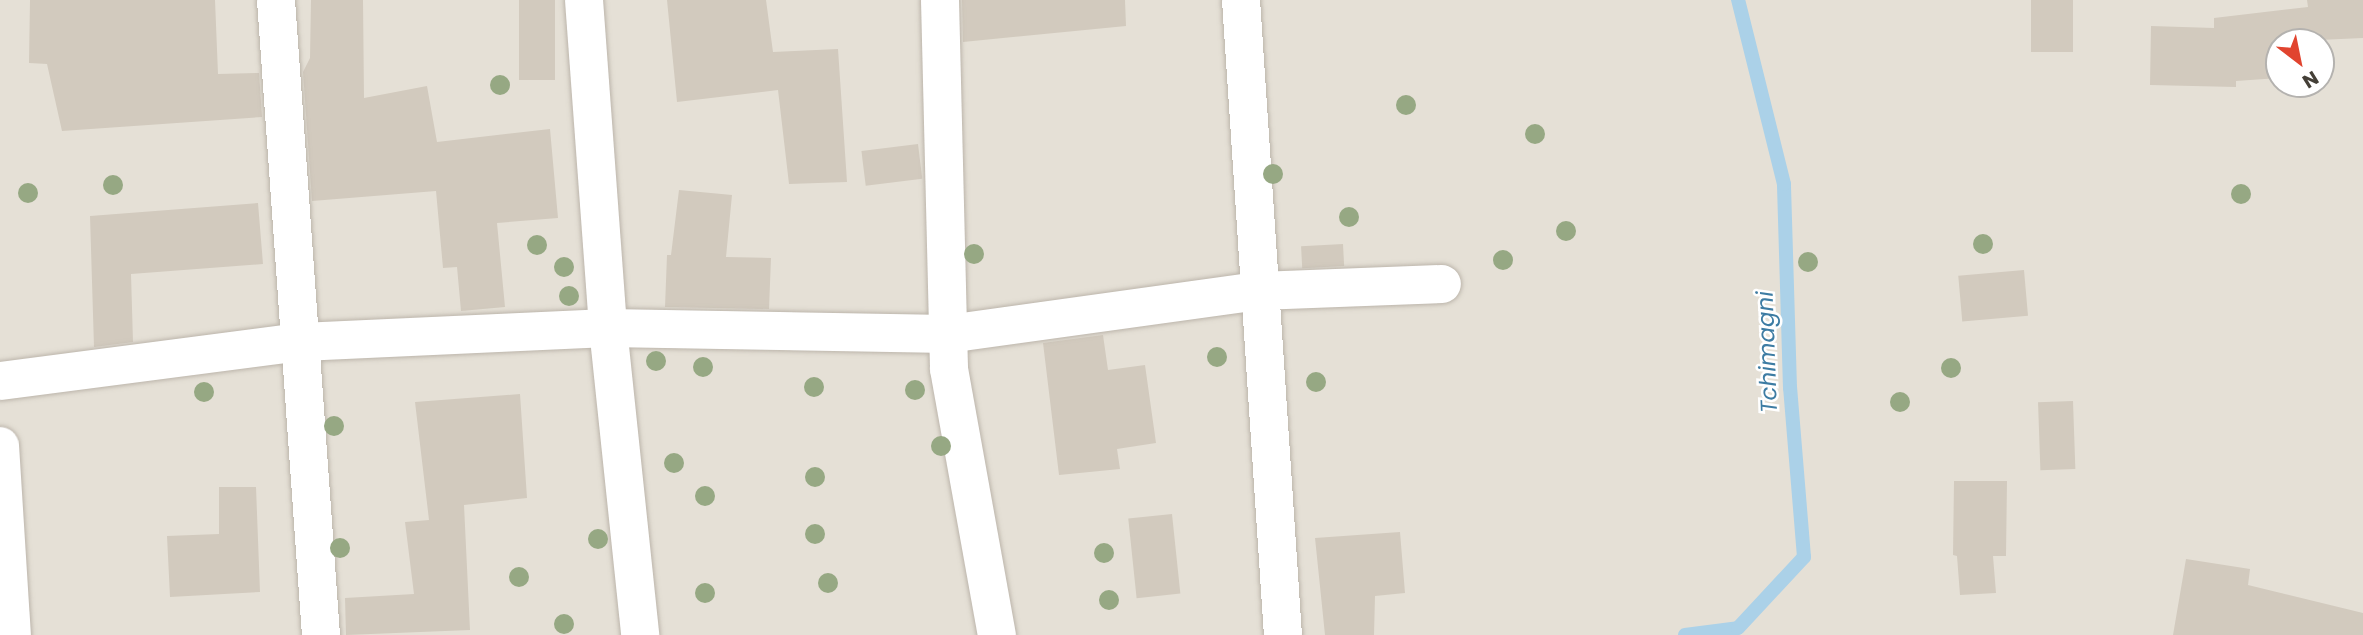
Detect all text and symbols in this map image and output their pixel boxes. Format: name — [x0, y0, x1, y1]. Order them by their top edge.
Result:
north arrow — [2265, 28, 2335, 98]
text: N — [2297, 64, 2324, 95]
water label: Tchimagni — [1751, 291, 1783, 413]

